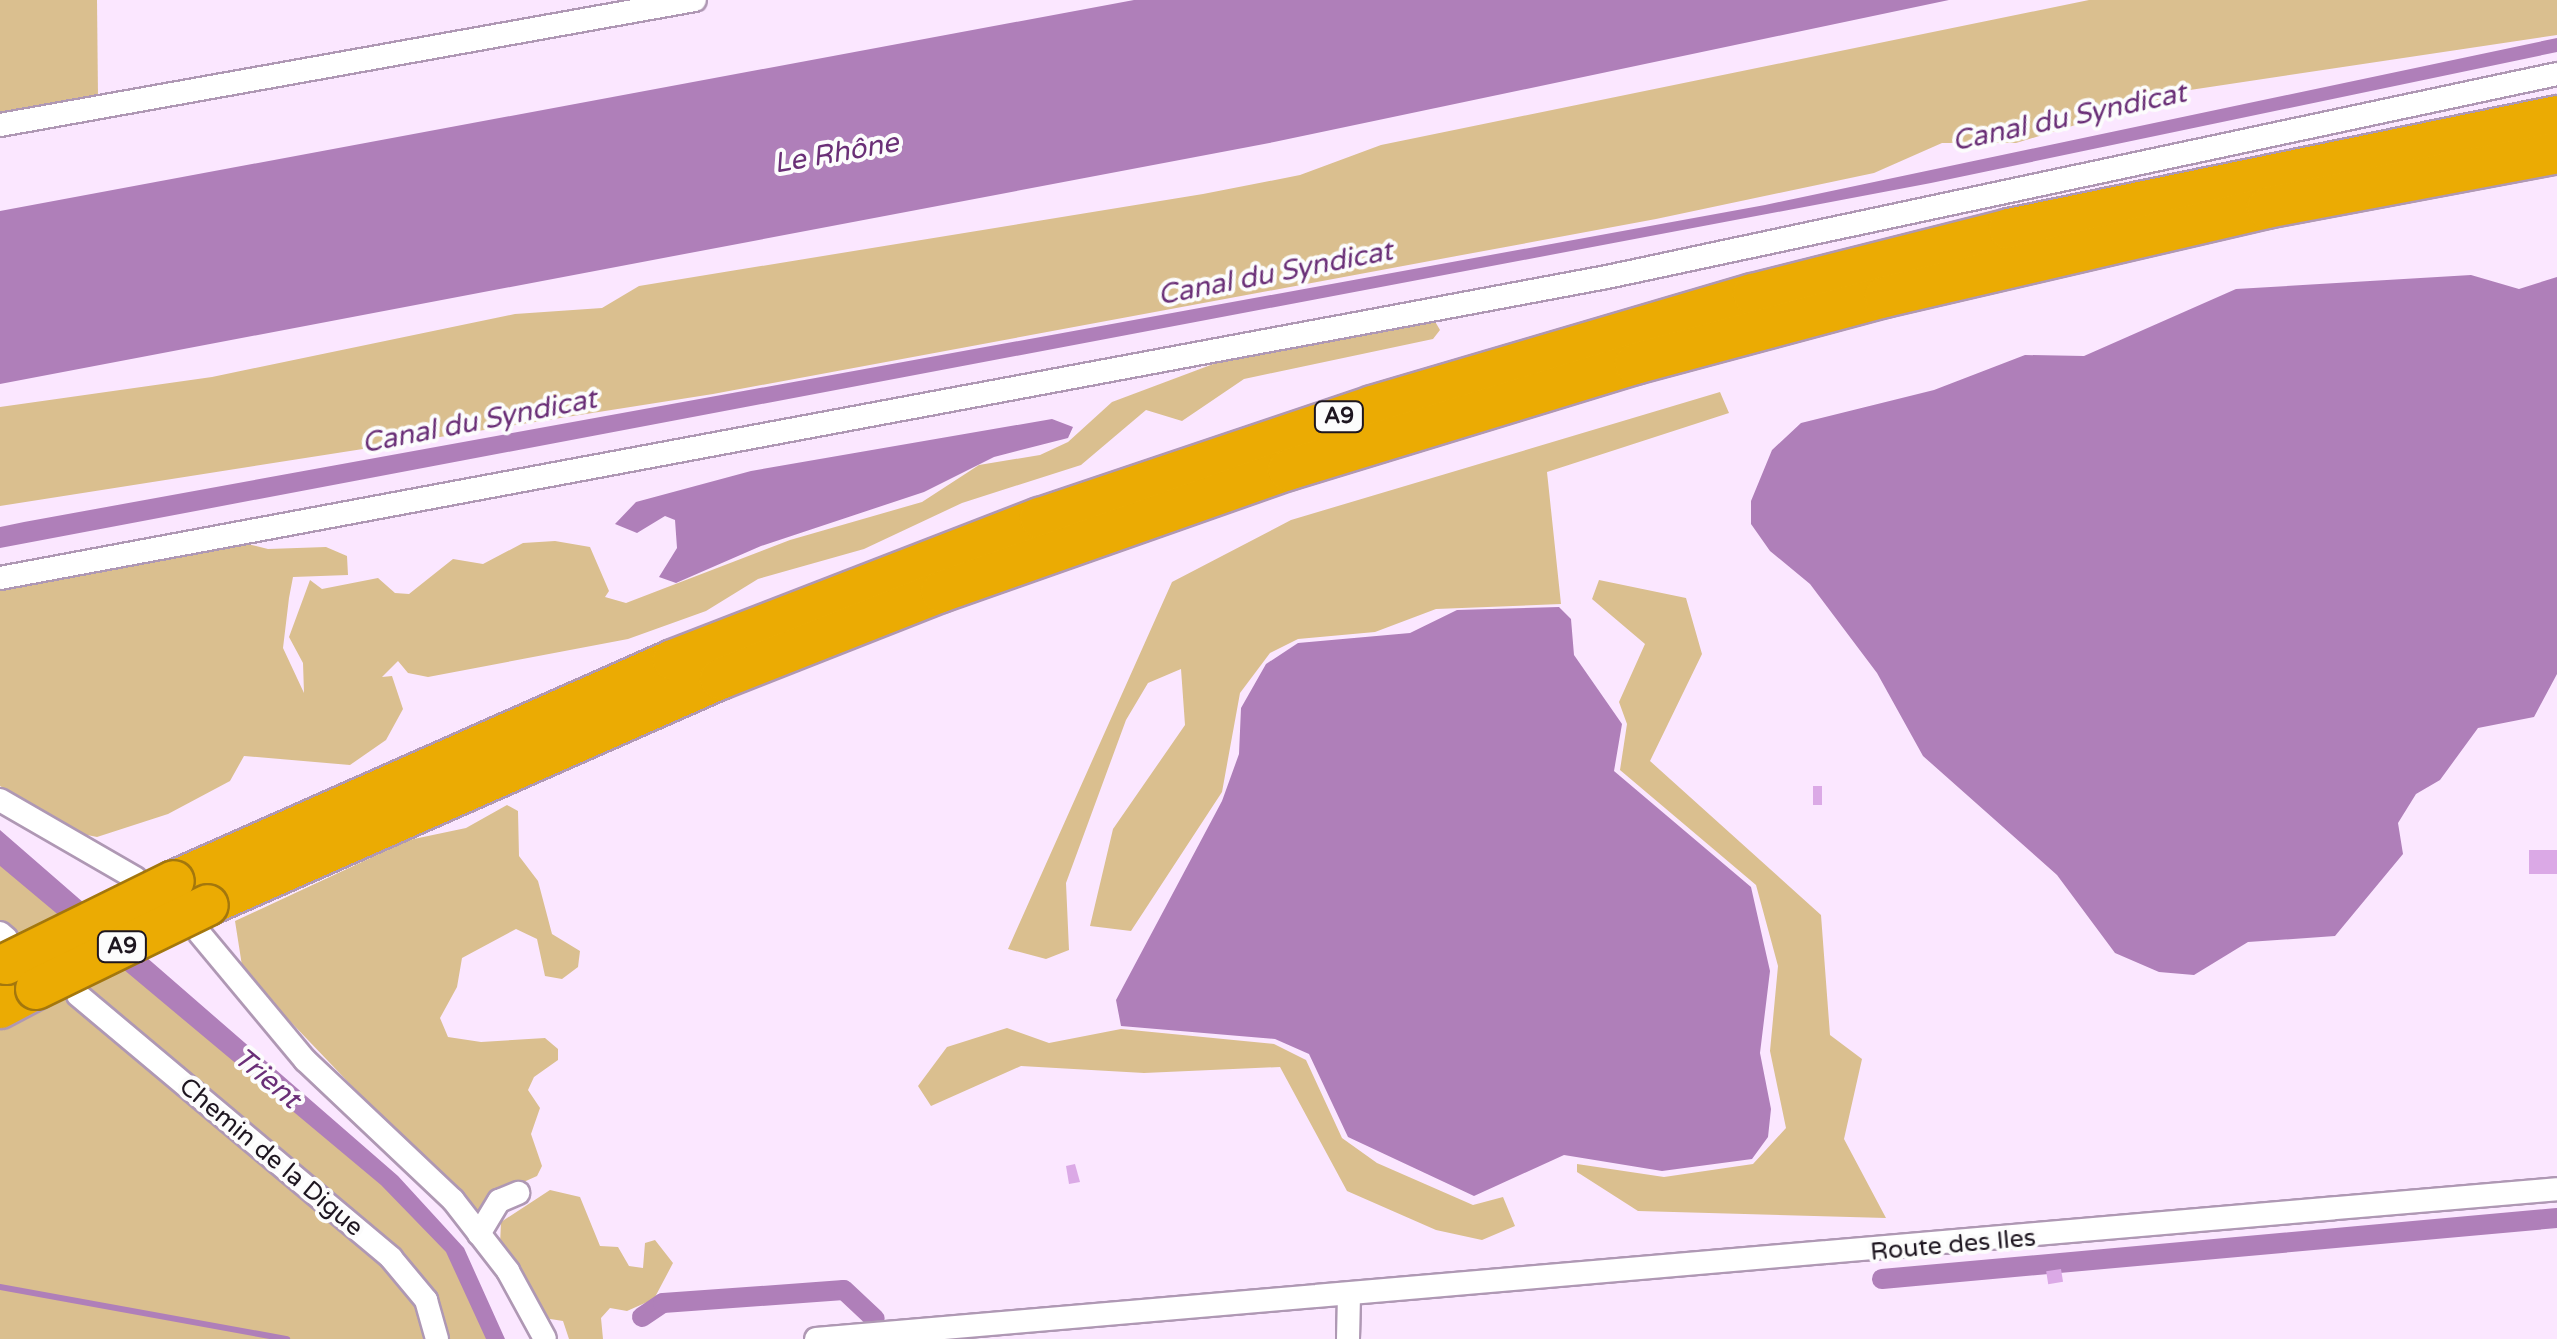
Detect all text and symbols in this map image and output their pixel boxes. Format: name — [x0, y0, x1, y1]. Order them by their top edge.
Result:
water label: Canal du Syndicat — [1949, 76, 2189, 158]
water label: Le Rhône — [771, 126, 901, 180]
water label: Canal du Syndicat — [1155, 234, 1395, 312]
water label: Canal du Syndicat — [359, 382, 599, 460]
road number: A9 — [1312, 400, 1366, 434]
road number: A9 — [94, 930, 150, 964]
water label: Trient — [227, 1041, 307, 1115]
street label: Chemin de la Digue — [173, 1071, 369, 1243]
street label: Route des Iles — [1869, 1223, 2037, 1267]

